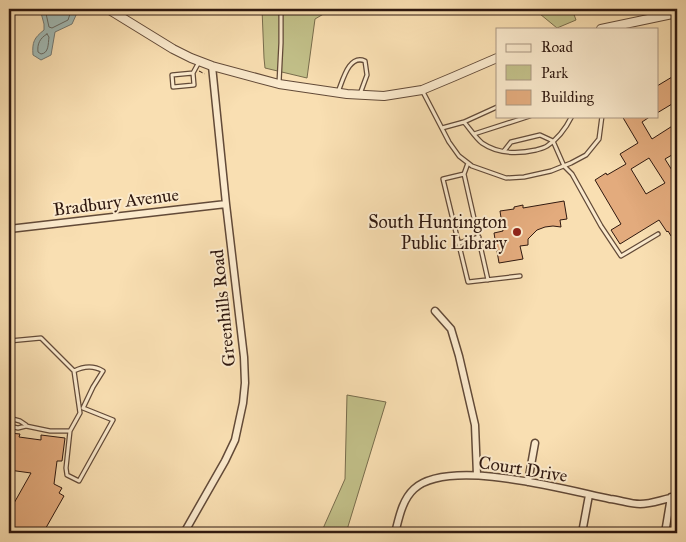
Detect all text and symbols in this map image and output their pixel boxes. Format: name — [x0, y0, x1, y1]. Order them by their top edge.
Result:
legend — [496, 28, 658, 118]
text: Road — [541, 38, 573, 56]
text: Park — [541, 64, 568, 82]
text: Building — [541, 88, 595, 106]
street label: Bradbury Avenue — [52, 183, 180, 221]
place label: South Huntington Public Library — [368, 211, 508, 254]
marker: South Huntington Public Library — [511, 226, 523, 238]
street label: Greenhills Road — [206, 248, 240, 368]
street label: Court Drive — [477, 451, 569, 487]

